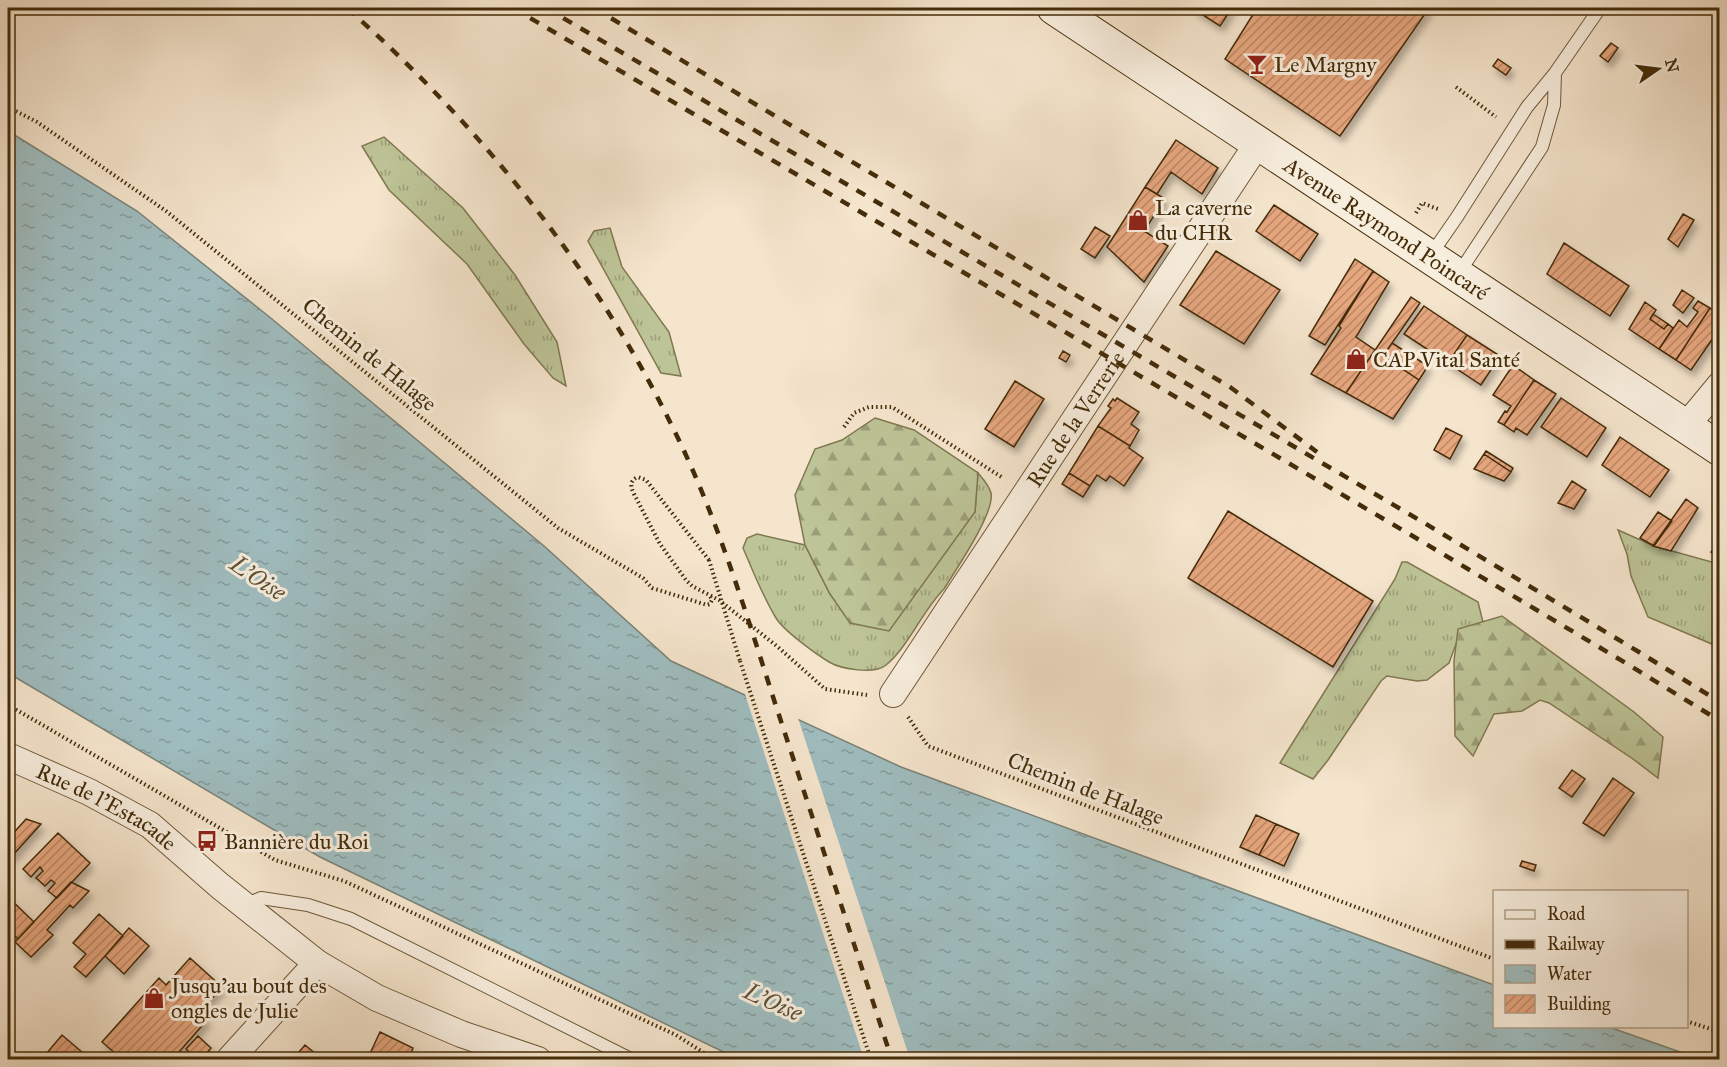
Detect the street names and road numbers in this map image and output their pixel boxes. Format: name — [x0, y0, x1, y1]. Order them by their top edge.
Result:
street label: Avenue Raymond Poincaré — [1278, 151, 1495, 307]
street label: Chemin de Halage — [297, 292, 442, 417]
street label: Rue de la Verrerie — [1021, 346, 1130, 492]
street label: Chemin de Halage — [1004, 746, 1168, 831]
street label: Rue de l'Estacade — [32, 757, 182, 856]

